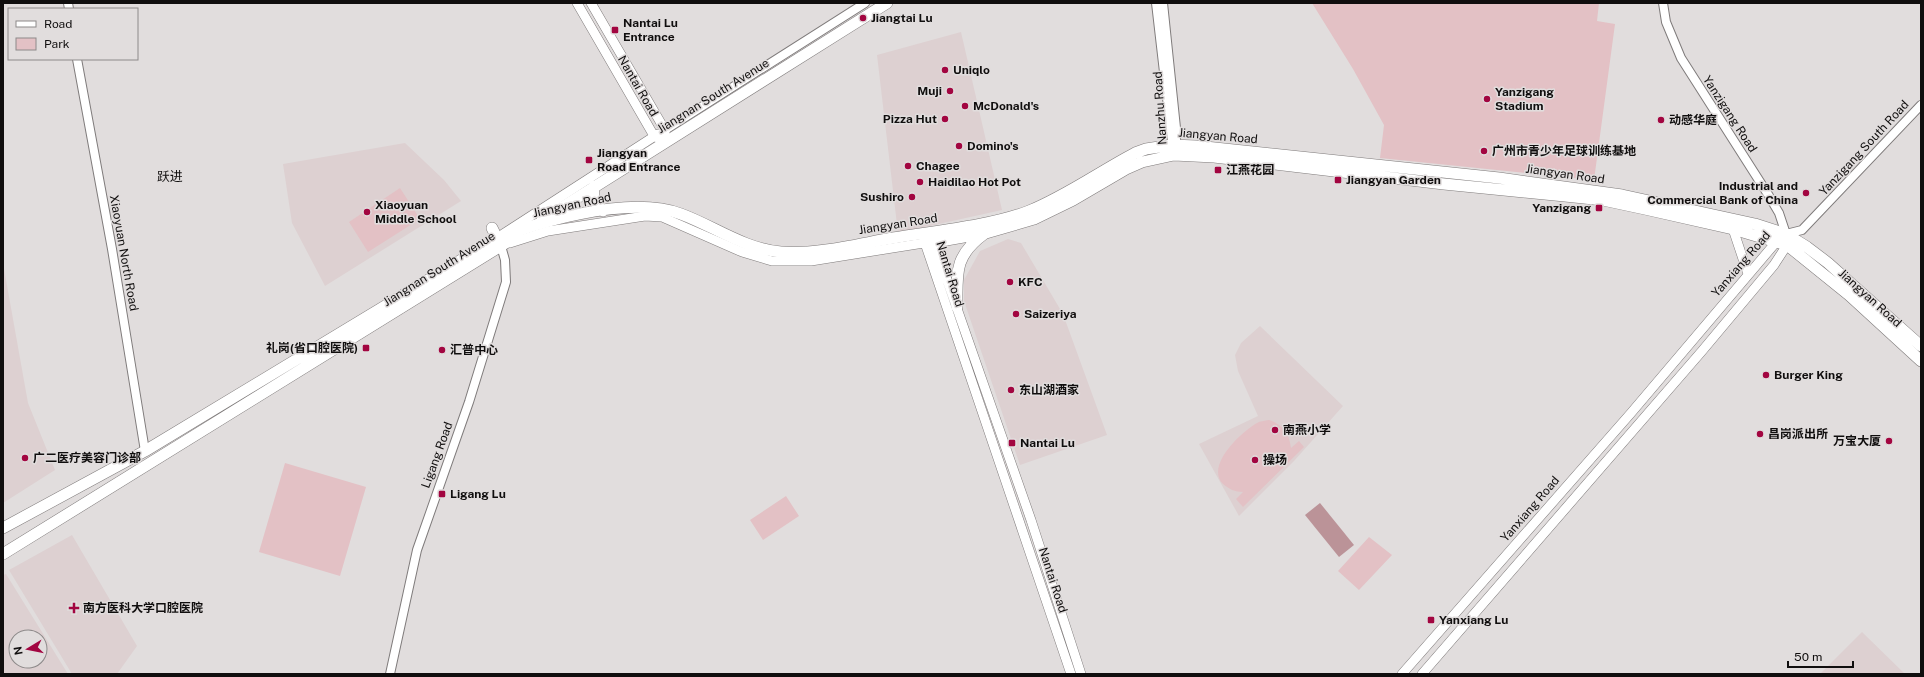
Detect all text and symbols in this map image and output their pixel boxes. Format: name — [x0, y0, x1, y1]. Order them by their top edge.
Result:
legend — [8, 8, 138, 60]
place label: Jiangtai Lu — [871, 11, 933, 25]
marker: Jiangtai Lu — [858, 13, 868, 23]
place label: Nantai Lu Entrance — [623, 16, 678, 44]
text: Road — [44, 17, 72, 31]
marker: Nantai Lu Entrance — [610, 25, 620, 35]
text: Park — [44, 37, 70, 51]
street label: Nantai Road — [615, 53, 661, 119]
street label: Jiangnan South Avenue — [654, 56, 772, 136]
place label: Uniqlo — [953, 63, 990, 77]
marker: Uniqlo — [940, 65, 950, 75]
street label: Nanzhu Road — [1150, 71, 1170, 145]
street label: Yanzigang Road — [1700, 73, 1760, 155]
place label: Muji — [917, 84, 942, 98]
place label: Yanzigang Stadium — [1495, 85, 1554, 113]
marker: Muji — [945, 86, 955, 96]
marker: Yanzigang Stadium — [1482, 94, 1492, 104]
street label: Yanzigang South Road — [1816, 98, 1912, 198]
place label: McDonald's — [973, 99, 1039, 113]
marker: McDonald's — [960, 101, 970, 111]
place label: Pizza Hut — [883, 112, 937, 126]
place label: 动感华庭 — [1669, 113, 1717, 127]
marker: Pizza Hut — [940, 114, 950, 124]
marker: 动感华庭 — [1656, 115, 1666, 125]
street label: Jiangyan Road — [1178, 126, 1258, 146]
place label: Domino's — [967, 139, 1019, 153]
marker: Domino's — [954, 141, 964, 151]
place label: 广州市青少年足球训练基地 — [1492, 144, 1636, 158]
place label: Jiangyan Road Entrance — [597, 146, 681, 174]
marker: 广州市青少年足球训练基地 — [1479, 146, 1489, 156]
marker: Jiangyan Road Entrance — [584, 155, 594, 165]
place label: Chagee — [916, 159, 960, 173]
marker: Chagee — [903, 161, 913, 171]
street label: Jiangyan Road — [1524, 162, 1606, 186]
place label: 江燕花园 — [1226, 163, 1274, 177]
marker: 江燕花园 — [1213, 165, 1223, 175]
district label: 跃进 — [157, 169, 183, 184]
place label: Jiangyan Garden — [1346, 173, 1441, 187]
place label: Haidilao Hot Pot — [928, 175, 1021, 189]
marker: Jiangyan Garden — [1333, 175, 1343, 185]
marker: Haidilao Hot Pot — [915, 177, 925, 187]
place label: Industrial and Commercial Bank of China — [1647, 179, 1798, 207]
marker: Industrial and Commercial Bank of China — [1801, 188, 1811, 198]
street label: Jiangyan Road — [531, 190, 613, 220]
place label: Sushiro — [860, 190, 904, 204]
marker: Sushiro — [907, 192, 917, 202]
street label: Xiaoyuan North Road — [107, 194, 141, 312]
place label: Xiaoyuan Middle School — [375, 198, 457, 226]
place label: Yanzigang — [1532, 201, 1591, 215]
marker: Yanzigang — [1594, 203, 1604, 213]
marker: Xiaoyuan Middle School — [362, 207, 372, 217]
street label: Jiangyan Road — [857, 211, 939, 237]
street label: Yanxiang Road — [1709, 228, 1773, 300]
street label: Jiangnan South Avenue — [380, 229, 498, 309]
street label: Nantai Road — [933, 239, 967, 309]
street label: Jiangyan Road — [1836, 266, 1904, 330]
place label: KFC — [1018, 275, 1043, 289]
marker: KFC — [1005, 277, 1015, 287]
place label: Saizeriya — [1024, 307, 1077, 321]
marker: Saizeriya — [1011, 309, 1021, 319]
place label: 礼岗(省口腔医院) — [266, 341, 358, 355]
marker: 礼岗(省口腔医院) — [361, 343, 371, 353]
place label: 汇普中心 — [450, 343, 498, 357]
marker: 汇普中心 — [437, 345, 447, 355]
place label: Burger King — [1774, 368, 1843, 382]
marker: Burger King — [1761, 370, 1771, 380]
place label: 东山湖酒家 — [1019, 383, 1079, 397]
marker: 东山湖酒家 — [1006, 385, 1016, 395]
street label: Ligang Road — [419, 420, 455, 490]
place label: 南燕小学 — [1283, 423, 1331, 437]
marker: 南燕小学 — [1270, 425, 1280, 435]
place label: 昌岗派出所 — [1768, 427, 1828, 441]
marker: 昌岗派出所 — [1755, 429, 1765, 439]
place label: 万宝大厦 — [1833, 434, 1881, 448]
place label: Nantai Lu — [1020, 436, 1075, 450]
marker: 万宝大厦 — [1884, 436, 1894, 446]
marker: Nantai Lu — [1007, 438, 1017, 448]
place label: 广二医疗美容门诊部 — [33, 451, 141, 465]
marker: 广二医疗美容门诊部 — [20, 453, 30, 463]
place label: 操场 — [1263, 453, 1287, 467]
marker: 操场 — [1250, 455, 1260, 465]
street label: Yanxiang Road — [1498, 473, 1562, 545]
place label: Ligang Lu — [450, 487, 506, 501]
marker: Ligang Lu — [437, 489, 447, 499]
street label: Nantai Road — [1036, 546, 1070, 614]
place label: 南方医科大学口腔医院 — [83, 601, 203, 615]
marker: 南方医科大学口腔医院 — [68, 602, 80, 614]
place label: Yanxiang Lu — [1439, 613, 1508, 627]
marker: Yanxiang Lu — [1426, 615, 1436, 625]
north arrow — [8, 629, 48, 669]
scale bar — [1788, 643, 1853, 669]
text: N — [11, 645, 25, 656]
text: 50 m — [1794, 650, 1822, 664]

